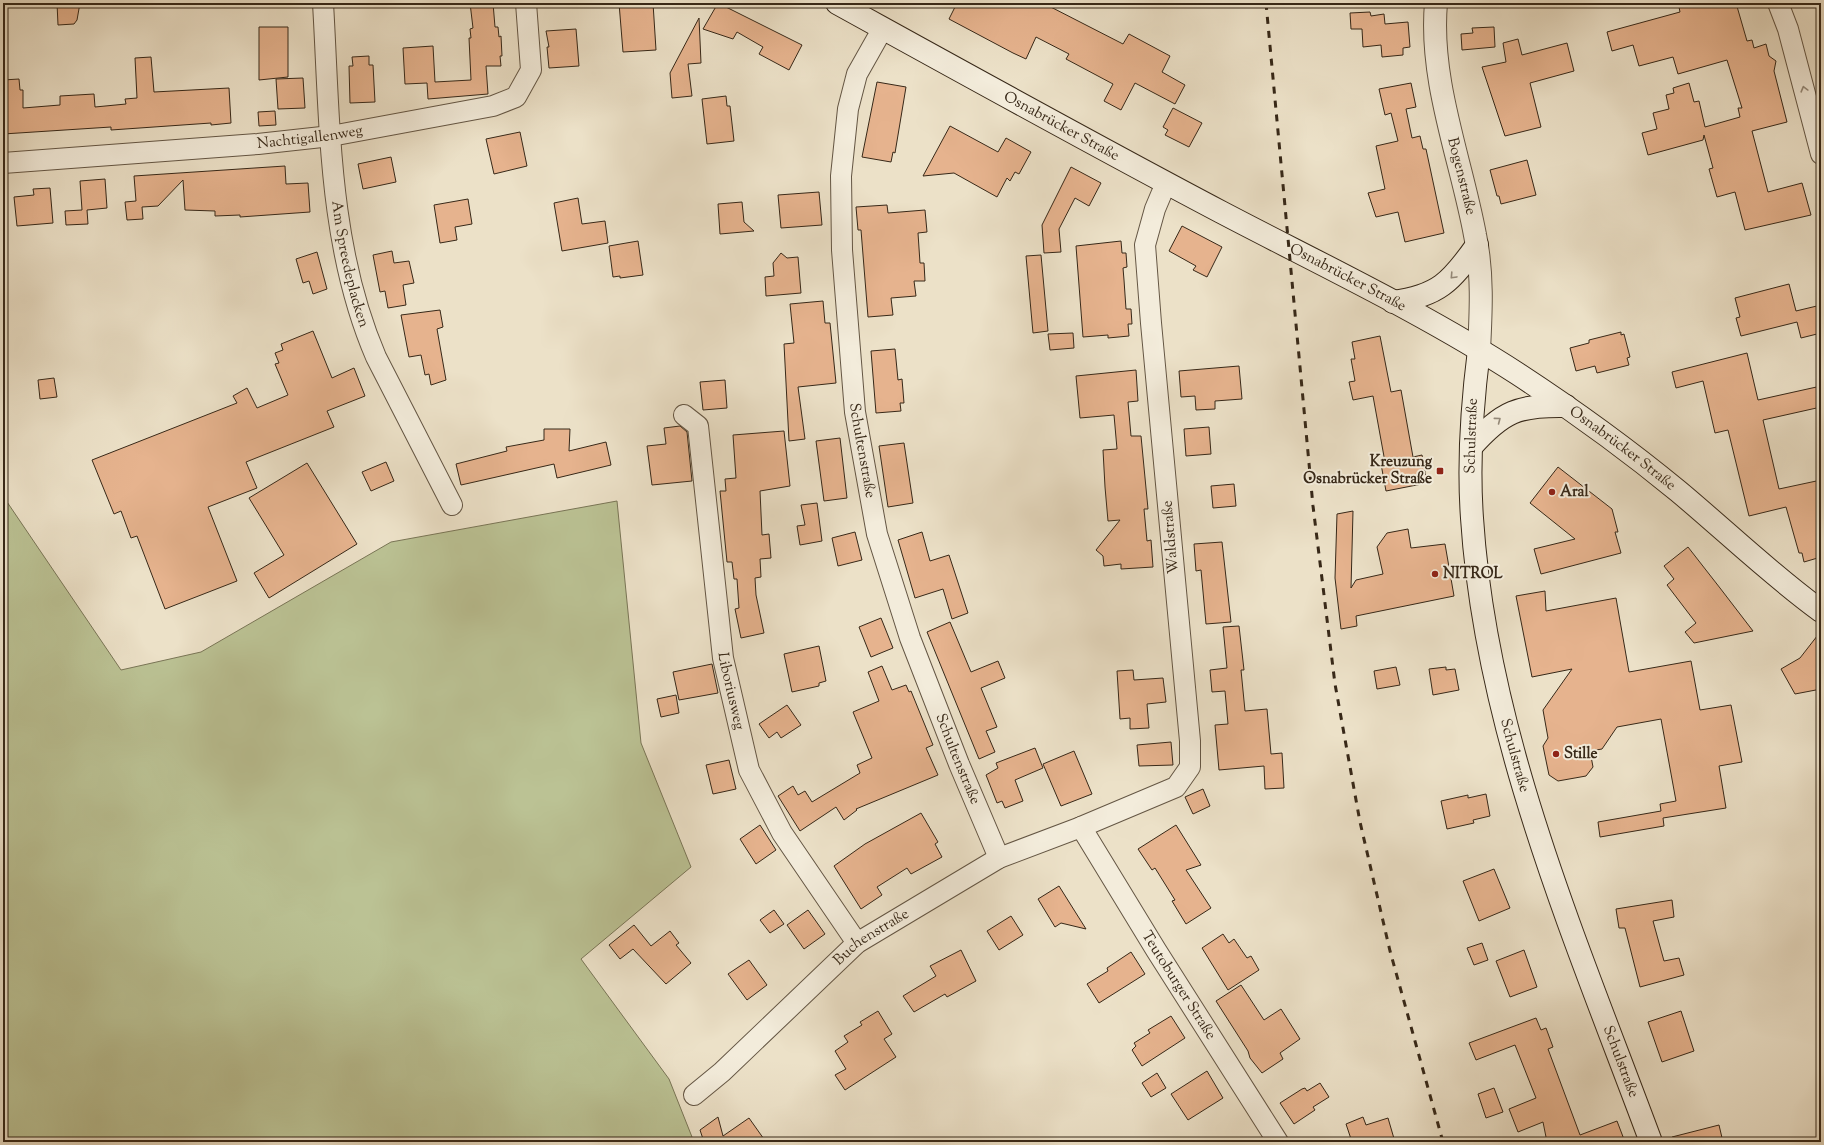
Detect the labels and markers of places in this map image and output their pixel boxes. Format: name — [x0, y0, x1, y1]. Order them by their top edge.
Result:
place label: Kreuzung Osnabrücker Straße — [1303, 452, 1433, 490]
marker: Kreuzung Osnabrücker Straße — [1435, 466, 1445, 476]
place label: Aral — [1560, 482, 1589, 503]
marker: Aral — [1547, 487, 1557, 497]
place label: NITROL — [1443, 564, 1504, 585]
marker: NITROL — [1430, 569, 1440, 579]
place label: Stille — [1564, 744, 1598, 765]
marker: Stille — [1551, 749, 1561, 759]

